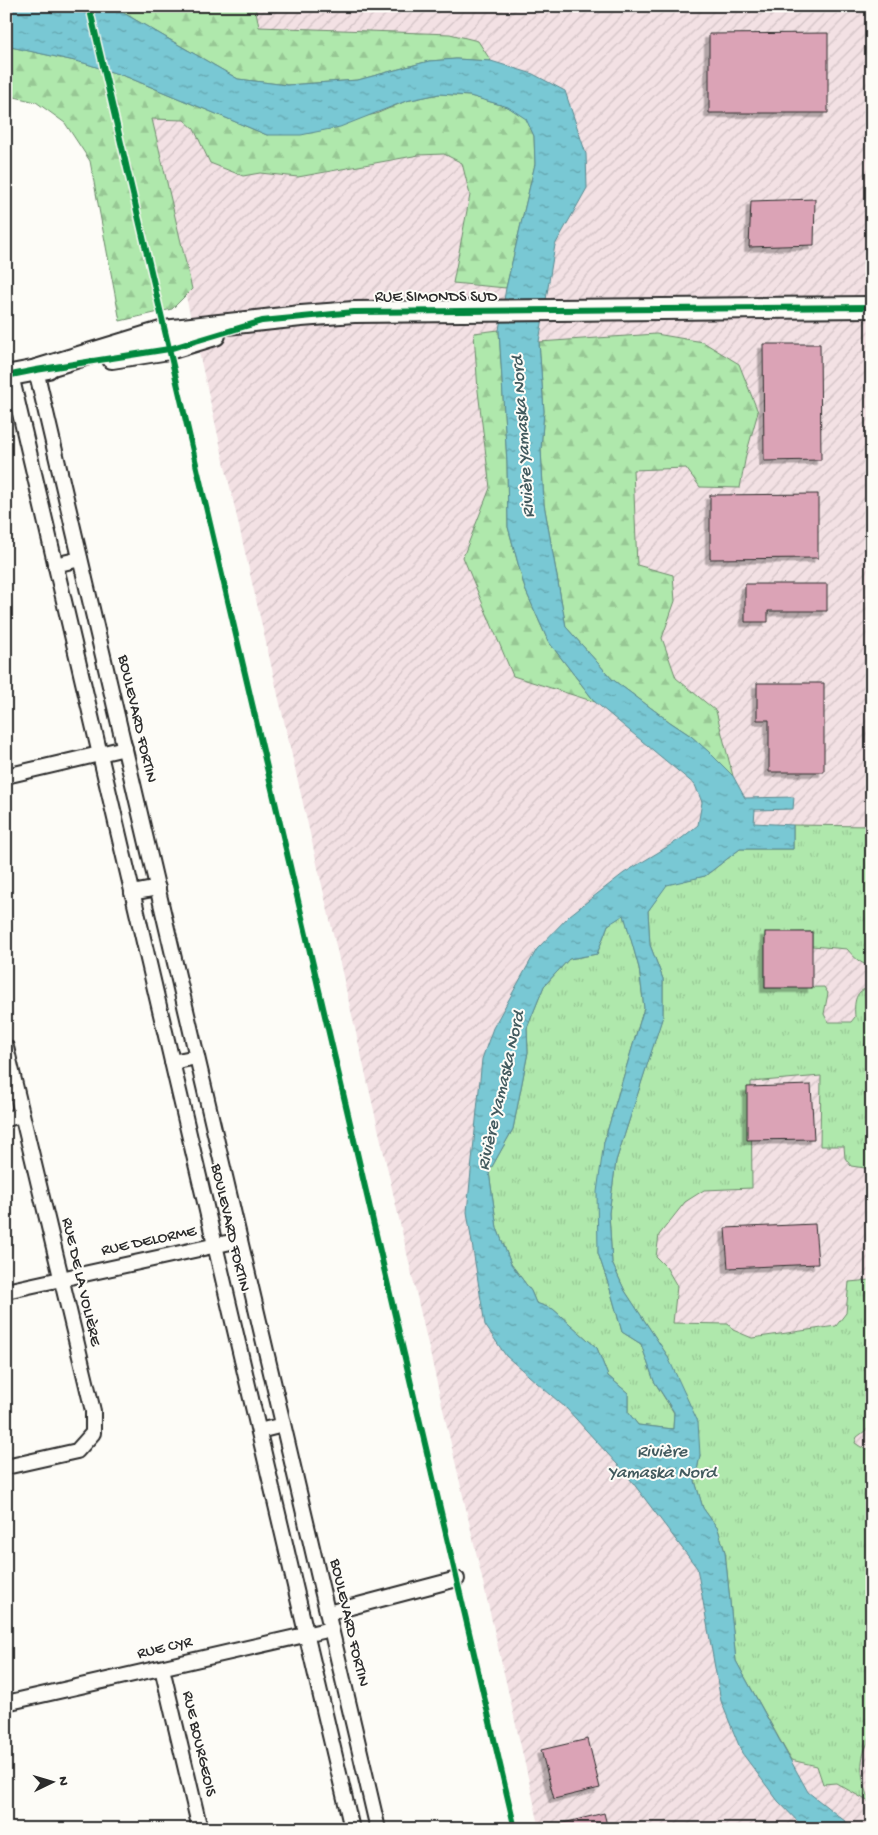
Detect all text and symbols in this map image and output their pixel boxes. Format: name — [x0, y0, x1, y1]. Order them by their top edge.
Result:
street label: RUE SIMONDS SUD — [375, 289, 498, 308]
water label: Rivière Yamaska Nord — [508, 353, 540, 519]
street label: BOULEVARD FORTIN — [112, 652, 160, 785]
water label: Rivière Yamaska Nord — [474, 1007, 531, 1172]
street label: BOULEVARD FORTIN — [205, 1161, 253, 1294]
street label: RUE DE LA VOLIÈRE — [56, 1216, 104, 1349]
street label: RUE DELORME — [100, 1222, 199, 1261]
water label: Rivière Yamaska Nord — [608, 1442, 718, 1484]
street label: BOULEVARD FORTIN — [324, 1556, 372, 1689]
street label: RUE CYR — [136, 1633, 195, 1665]
street label: RUE BOURGEOIS — [177, 1689, 220, 1799]
north arrow — [28, 1758, 78, 1808]
text: N — [54, 1776, 71, 1786]

